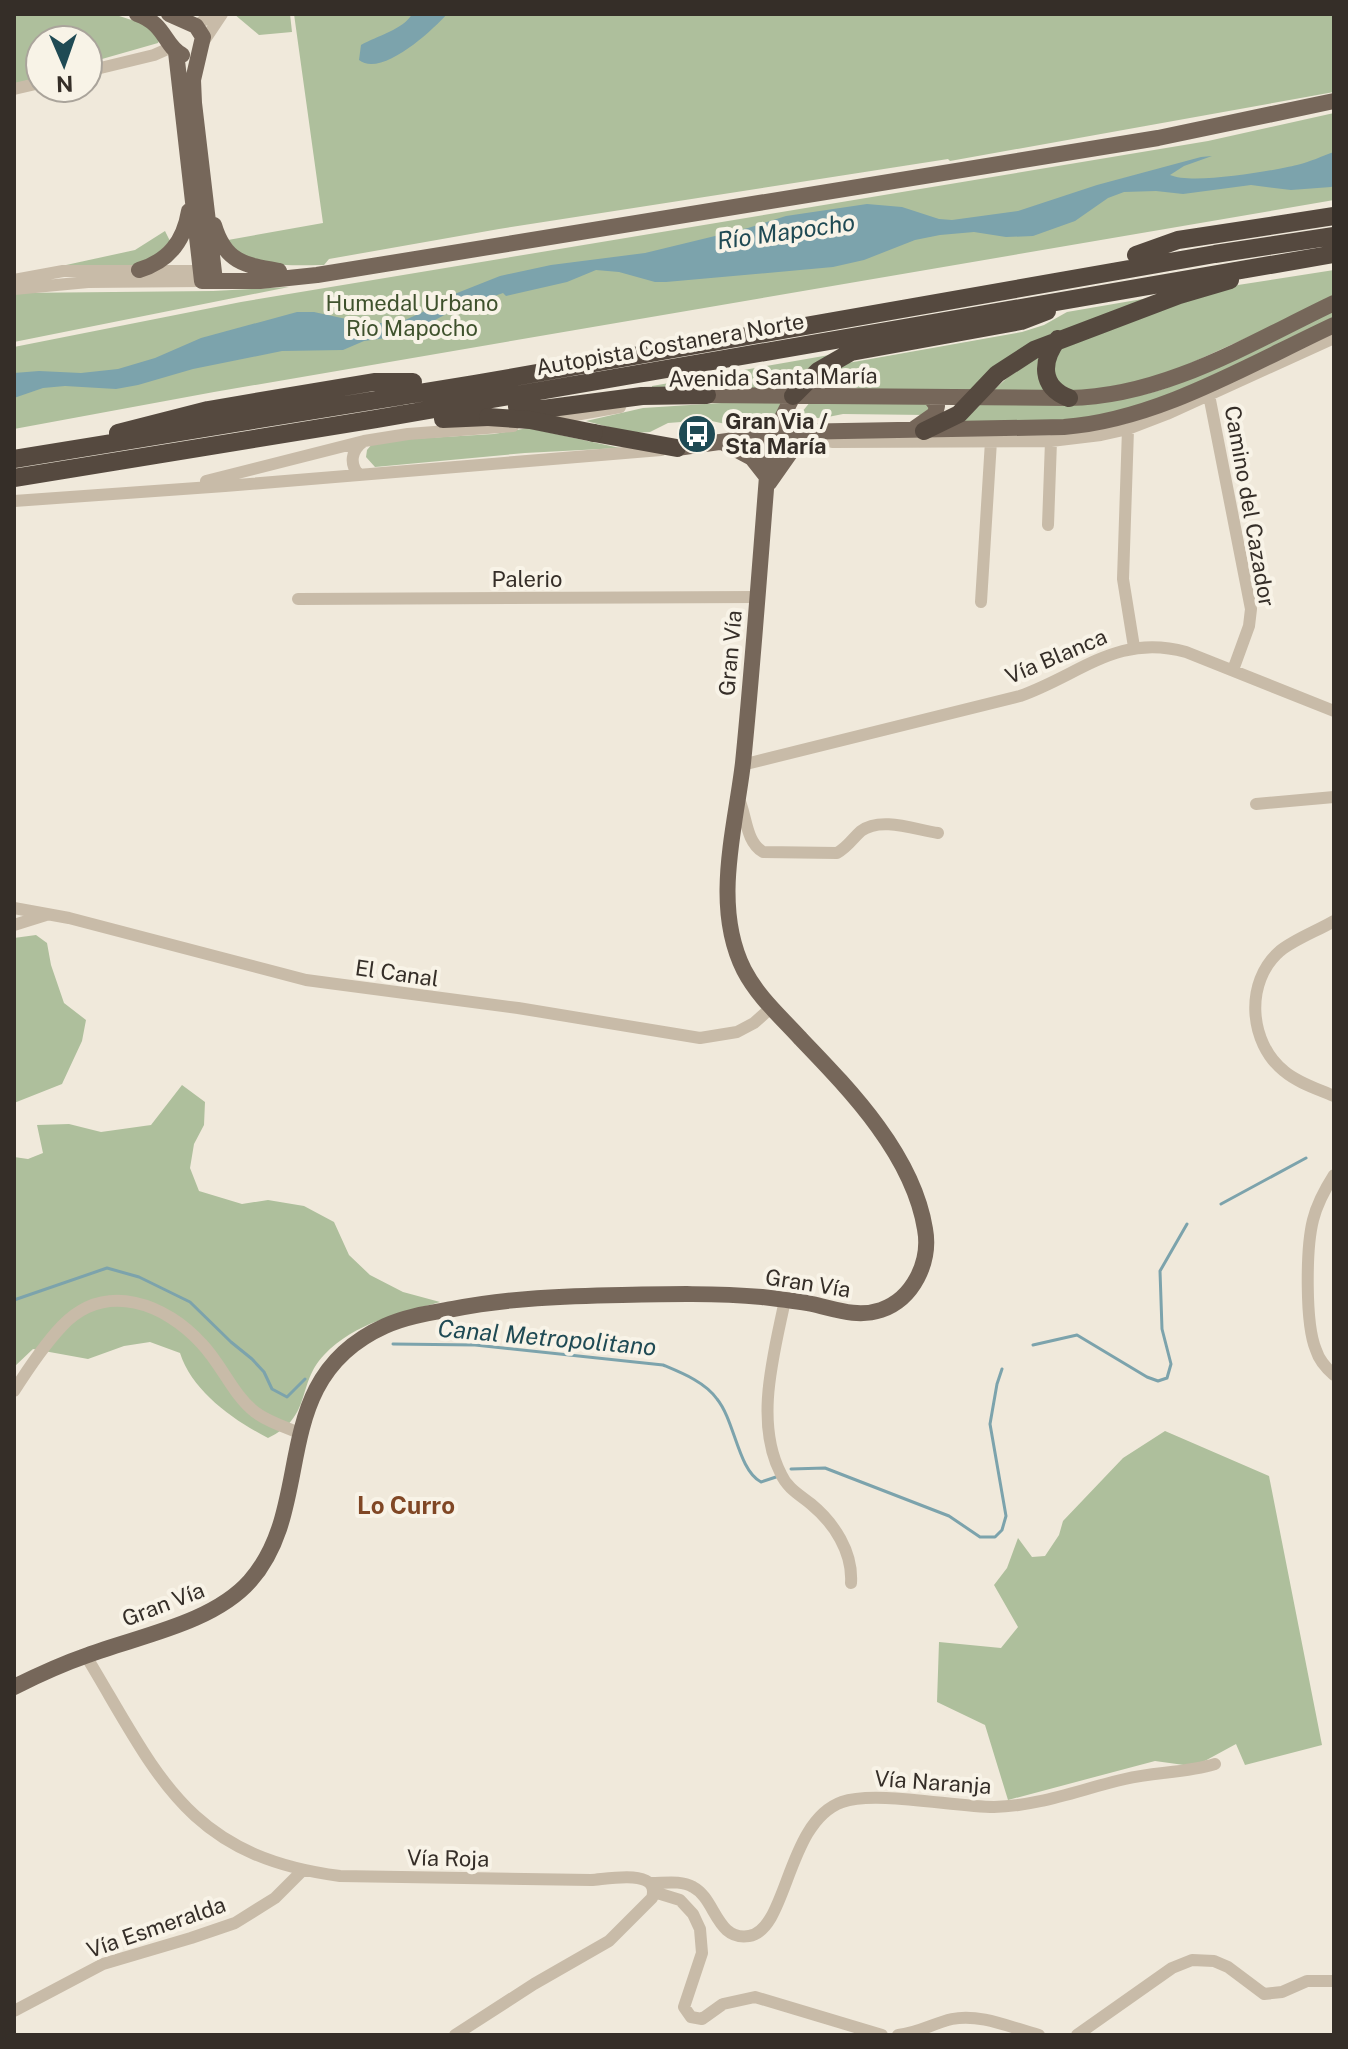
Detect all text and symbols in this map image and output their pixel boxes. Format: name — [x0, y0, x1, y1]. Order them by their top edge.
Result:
north arrow — [24, 24, 104, 104]
text: N — [56, 71, 74, 97]
water label: Río Mapocho — [715, 207, 857, 255]
park label: Humedal Urbano Río Mapocho — [326, 290, 498, 341]
street label: Autopista Costanera Norte — [534, 308, 806, 380]
street label: Avenida Santa María — [668, 362, 878, 392]
street label: Camino del Cazador — [1220, 403, 1280, 609]
place label: Gran Via / Sta María — [725, 408, 828, 459]
bus stop icon: Gran Via / Sta María — [676, 413, 718, 455]
street label: Palerio — [491, 566, 563, 592]
street label: Gran Vía — [713, 609, 747, 697]
street label: Vía Blanca — [1001, 623, 1111, 689]
street label: El Canal — [354, 954, 440, 992]
street label: Gran Vía — [763, 1263, 853, 1303]
water label: Canal Metropolitano — [437, 1314, 658, 1361]
district label: Lo Curro — [357, 1491, 455, 1519]
street label: Gran Vía — [118, 1576, 208, 1632]
street label: Vía Naranja — [874, 1765, 992, 1799]
street label: Vía Roja — [407, 1844, 489, 1872]
street label: Vía Esmeralda — [83, 1891, 229, 1963]

